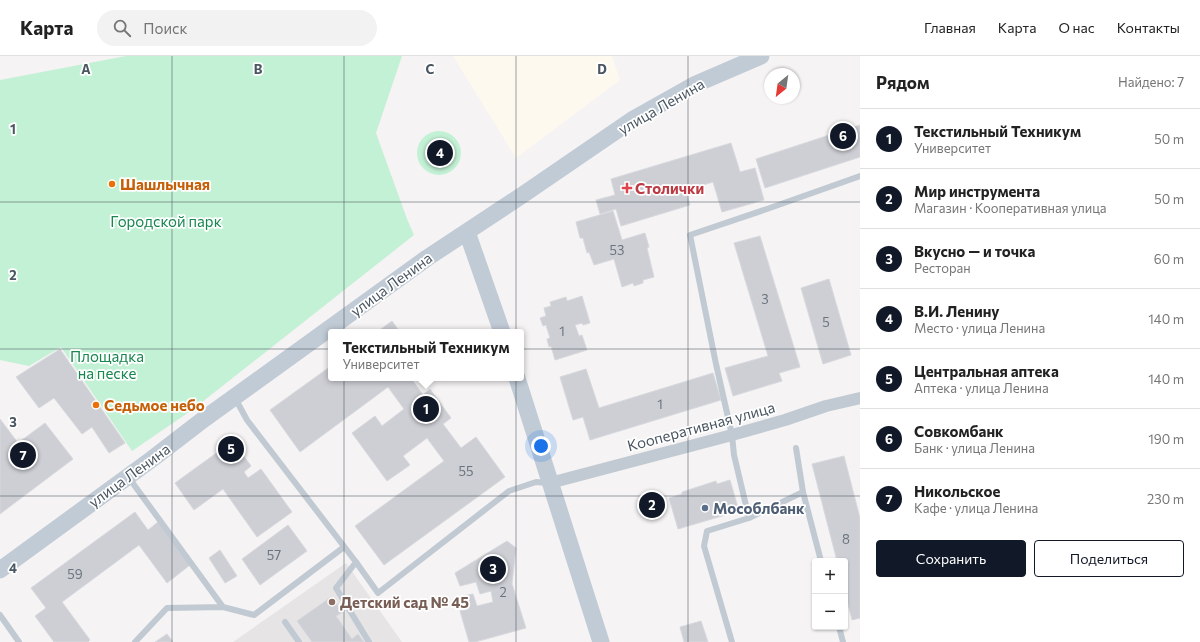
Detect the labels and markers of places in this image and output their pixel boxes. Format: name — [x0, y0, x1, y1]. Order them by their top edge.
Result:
pin: 6 — [830, 121, 856, 151]
pin: 4 — [427, 138, 453, 168]
place label: Шашлычная — [120, 175, 210, 193]
marker: Шашлычная — [107, 179, 117, 189]
place label: Столички — [635, 179, 704, 197]
marker: Столички — [622, 183, 632, 193]
pin: 1 — [413, 394, 439, 424]
place label: Седьмое небо — [104, 396, 205, 414]
marker: Седьмое небо — [91, 400, 101, 410]
pin: 5 — [218, 434, 244, 464]
pin: 7 — [10, 440, 36, 470]
pin: 2 — [639, 490, 665, 520]
place label: Мособлбанк — [713, 499, 805, 517]
marker: Мособлбанк — [700, 503, 710, 513]
pin: 3 — [480, 554, 506, 584]
place label: Детский сад № 45 — [340, 593, 469, 611]
marker: Детский сад № 45 — [327, 597, 337, 607]

